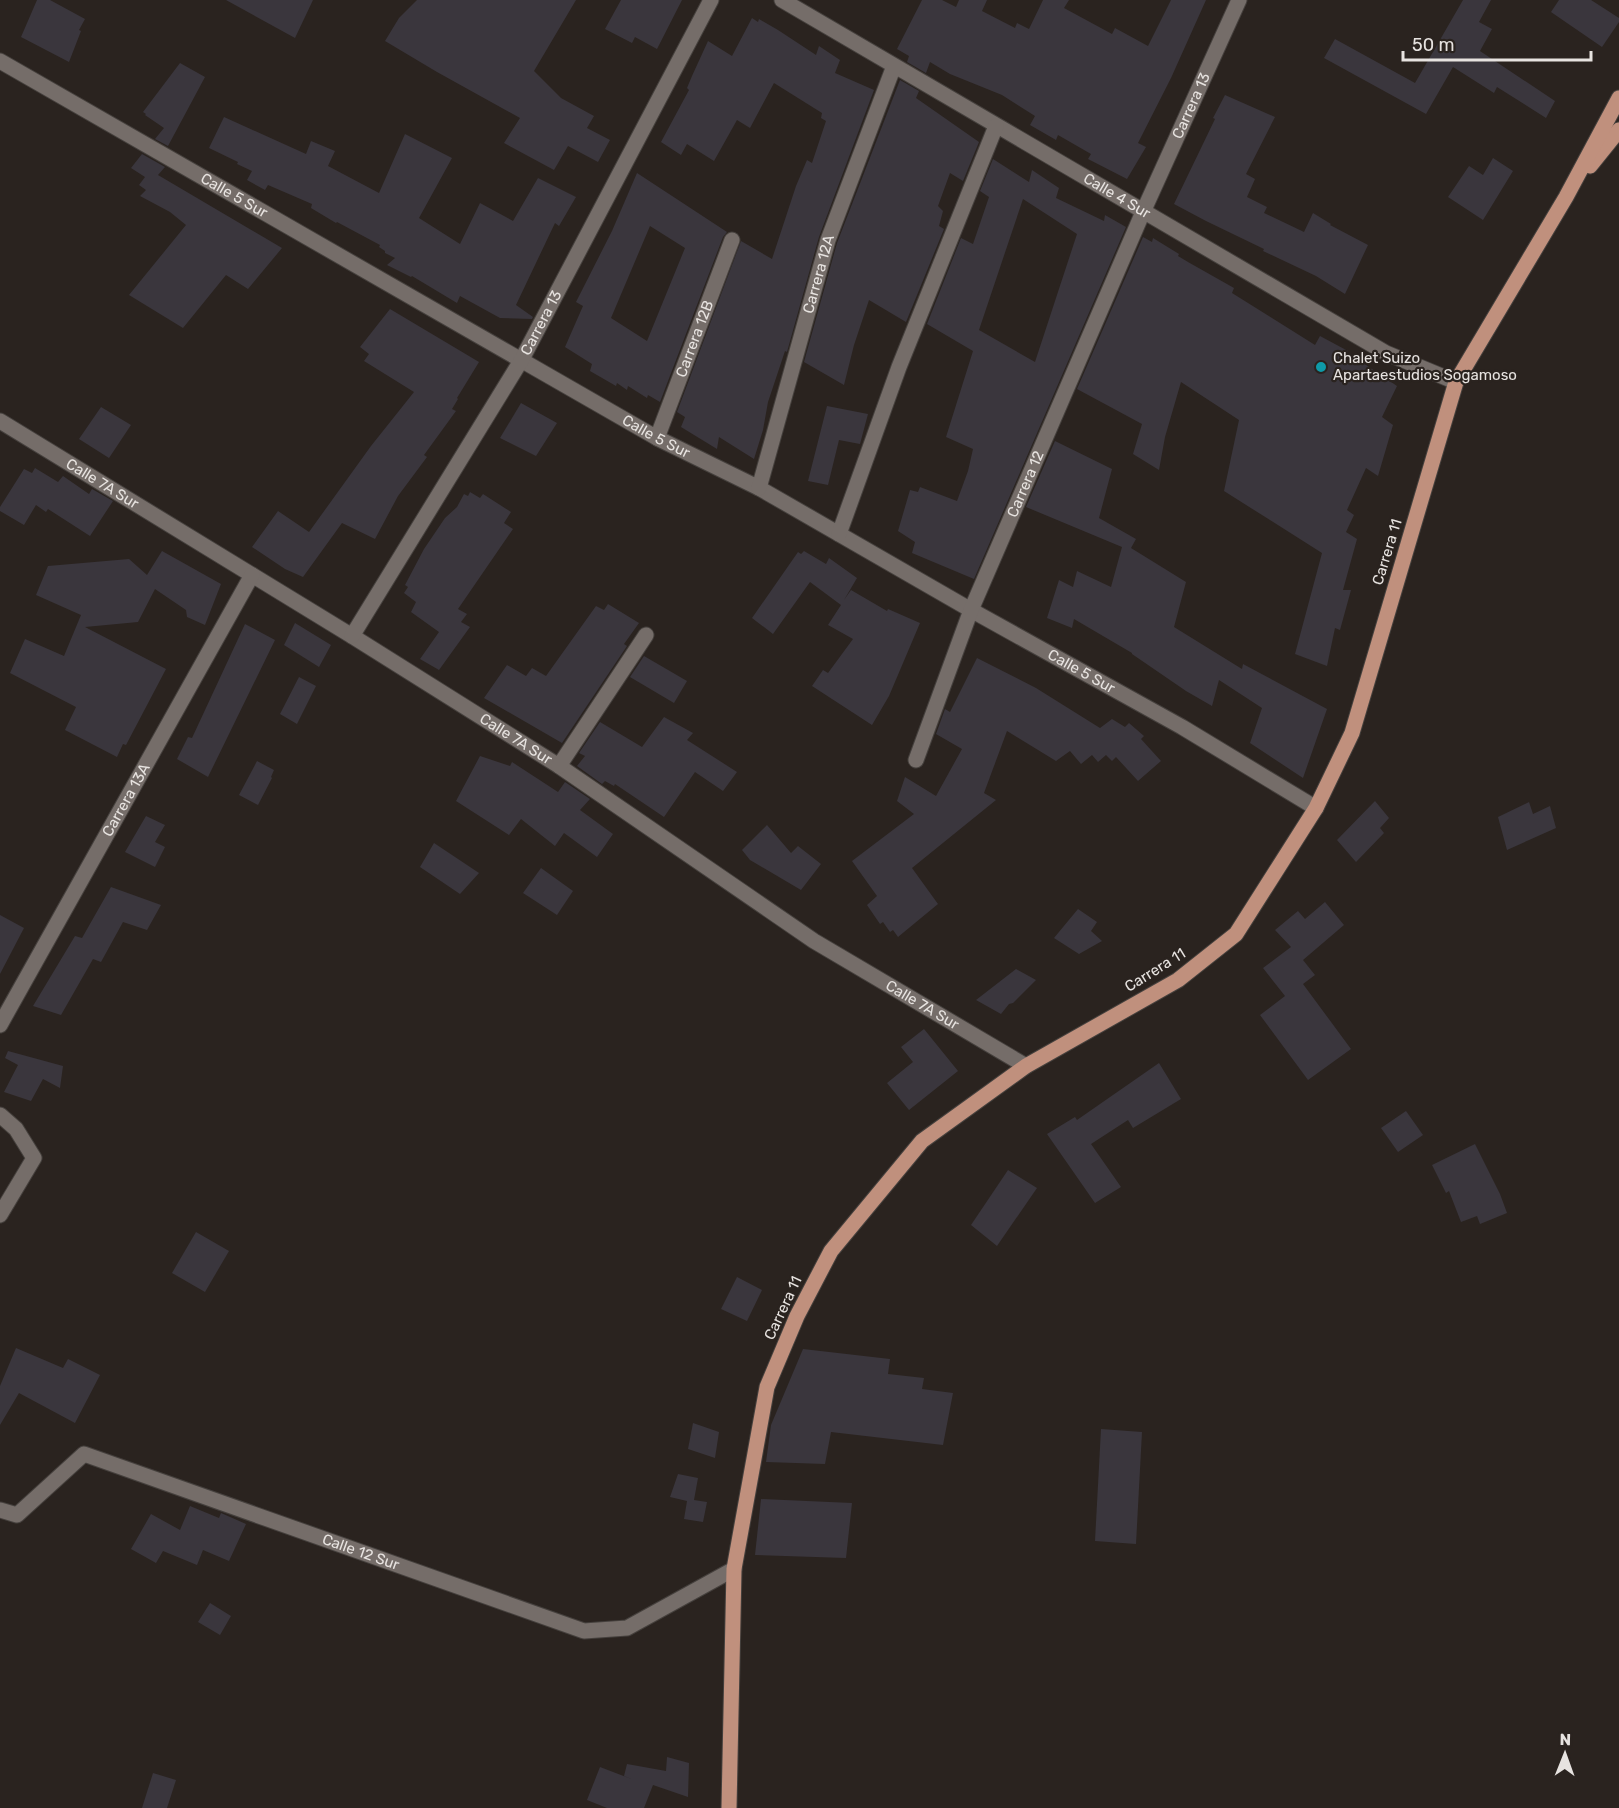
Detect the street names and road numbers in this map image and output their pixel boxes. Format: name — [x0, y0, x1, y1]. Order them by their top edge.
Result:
street label: Carrera 13 — [1168, 70, 1214, 142]
street label: Calle 5 Sur — [197, 169, 271, 222]
street label: Calle 4 Sur — [1080, 169, 1154, 223]
street label: Carrera 12A — [799, 233, 838, 315]
street label: Carrera 13 — [517, 287, 566, 358]
street label: Carrera 12B — [672, 298, 717, 380]
street label: Calle 5 Sur — [619, 411, 693, 462]
street label: Carrera 12 — [1003, 448, 1048, 520]
street label: Calle 7A Sur — [63, 454, 142, 513]
street label: Carrera 11 — [1368, 517, 1406, 587]
street label: Calle 5 Sur — [1045, 645, 1119, 697]
street label: Calle 7A Sur — [476, 709, 556, 769]
street label: Carrera 13A — [98, 760, 154, 840]
street label: Carrera 11 — [1121, 944, 1189, 996]
street label: Calle 7A Sur — [882, 976, 963, 1034]
street label: Carrera 11 — [760, 1273, 806, 1343]
street label: Calle 12 Sur — [320, 1530, 402, 1574]

